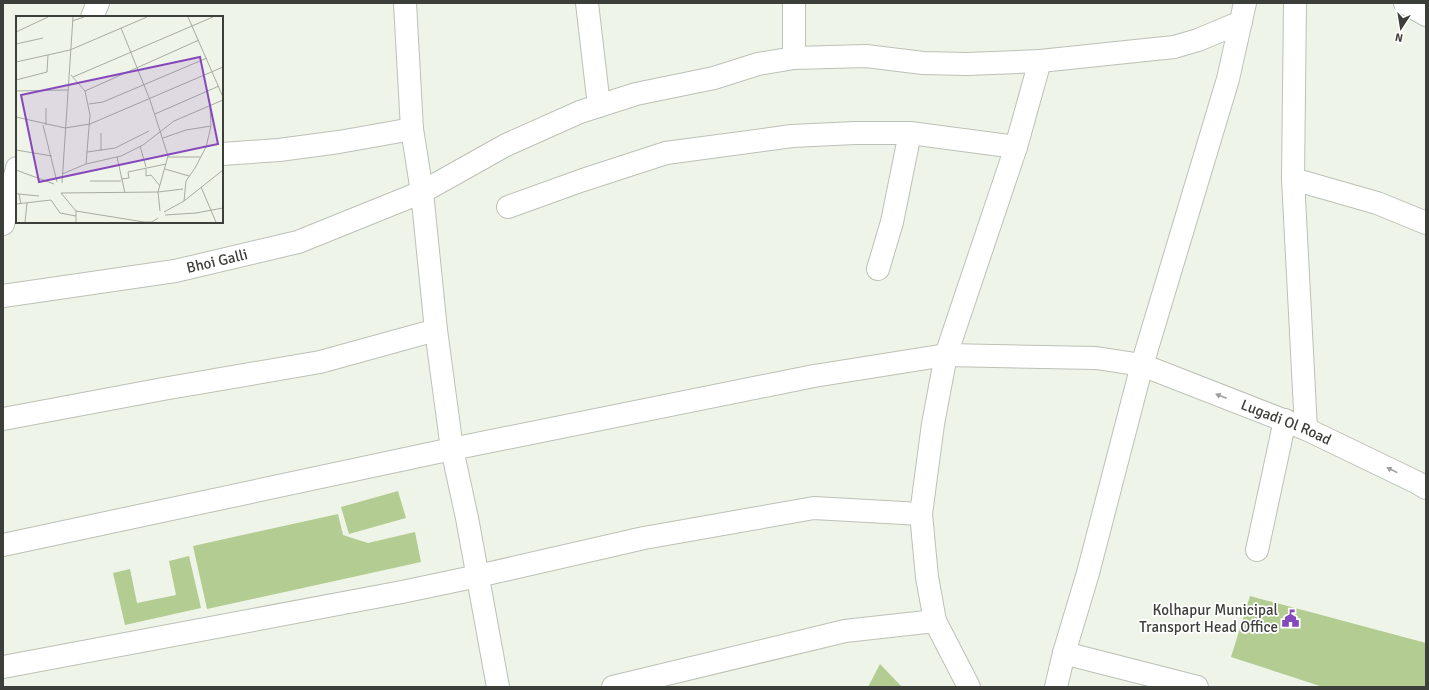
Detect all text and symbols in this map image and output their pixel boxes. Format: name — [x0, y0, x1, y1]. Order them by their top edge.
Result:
north arrow — [1381, 8, 1421, 48]
inset map — [16, 16, 223, 223]
text: N — [1394, 30, 1404, 44]
street label: Bhoi Galli — [185, 245, 249, 277]
one-way arrow — [1215, 392, 1227, 398]
street label: Lugadi Ol Road — [1238, 395, 1334, 449]
one-way arrow — [1386, 467, 1397, 473]
place label: Kolhapur Municipal Transport Head Office — [1139, 601, 1278, 636]
public building icon: Kolhapur Municipal Transport Head Office — [1281, 609, 1301, 629]

